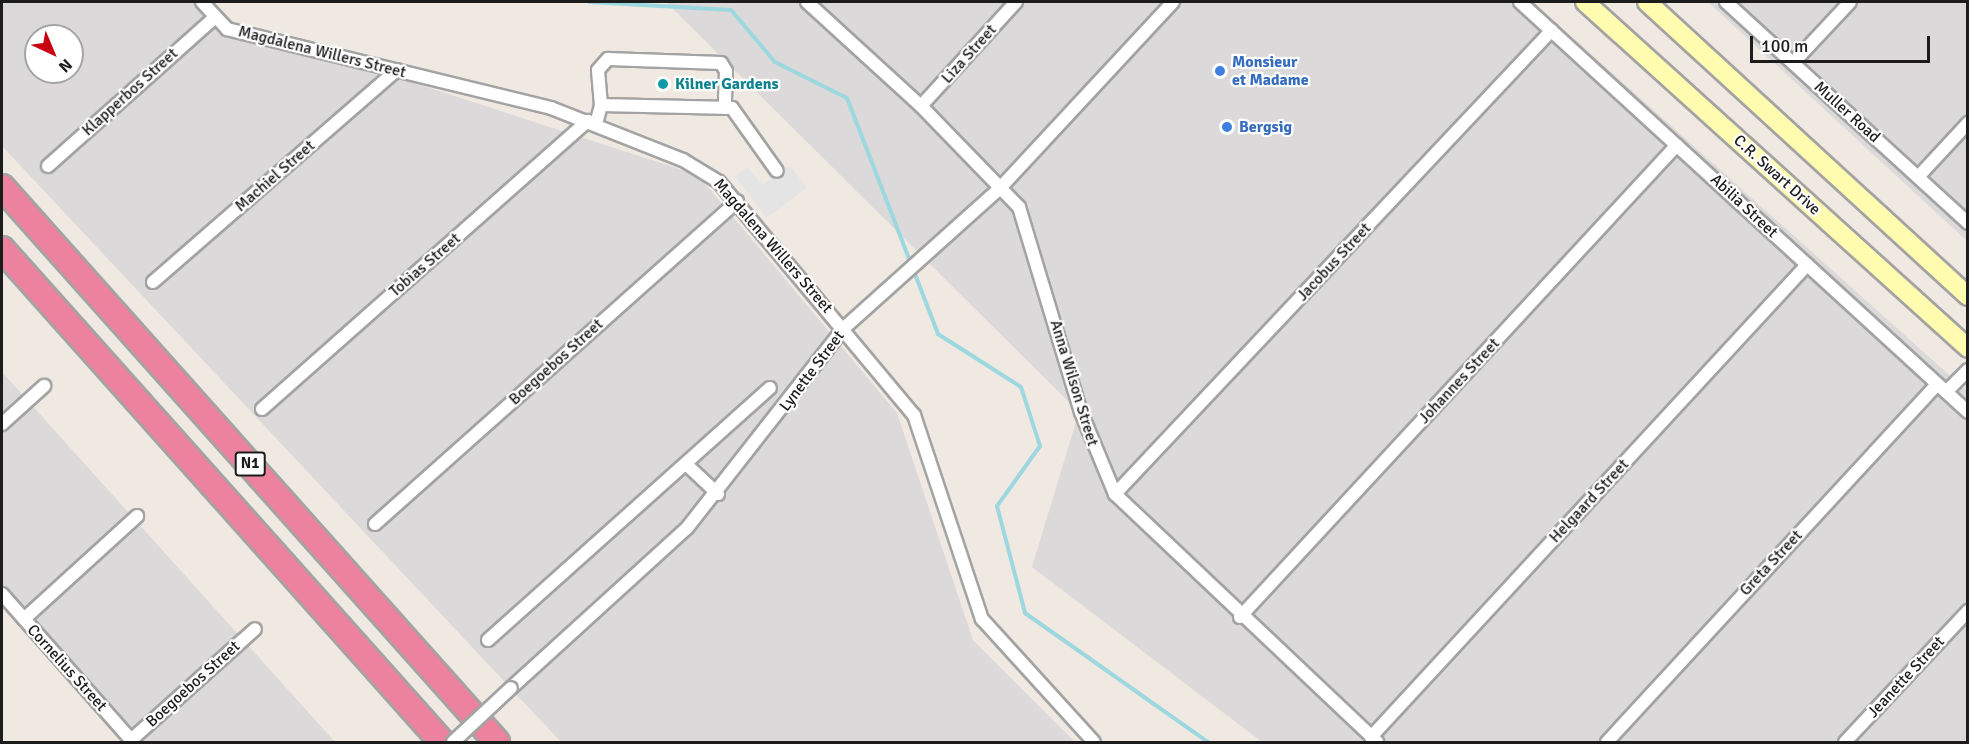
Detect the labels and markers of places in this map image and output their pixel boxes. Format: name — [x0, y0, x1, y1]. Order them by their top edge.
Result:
place label: Monsieur et Madame — [1232, 52, 1309, 90]
marker: Monsieur et Madame — [1213, 64, 1227, 78]
place label: Kilner Gardens — [675, 74, 779, 94]
marker: Kilner Gardens — [656, 77, 670, 91]
place label: Bergsig — [1239, 117, 1292, 137]
marker: Bergsig — [1220, 120, 1234, 134]

